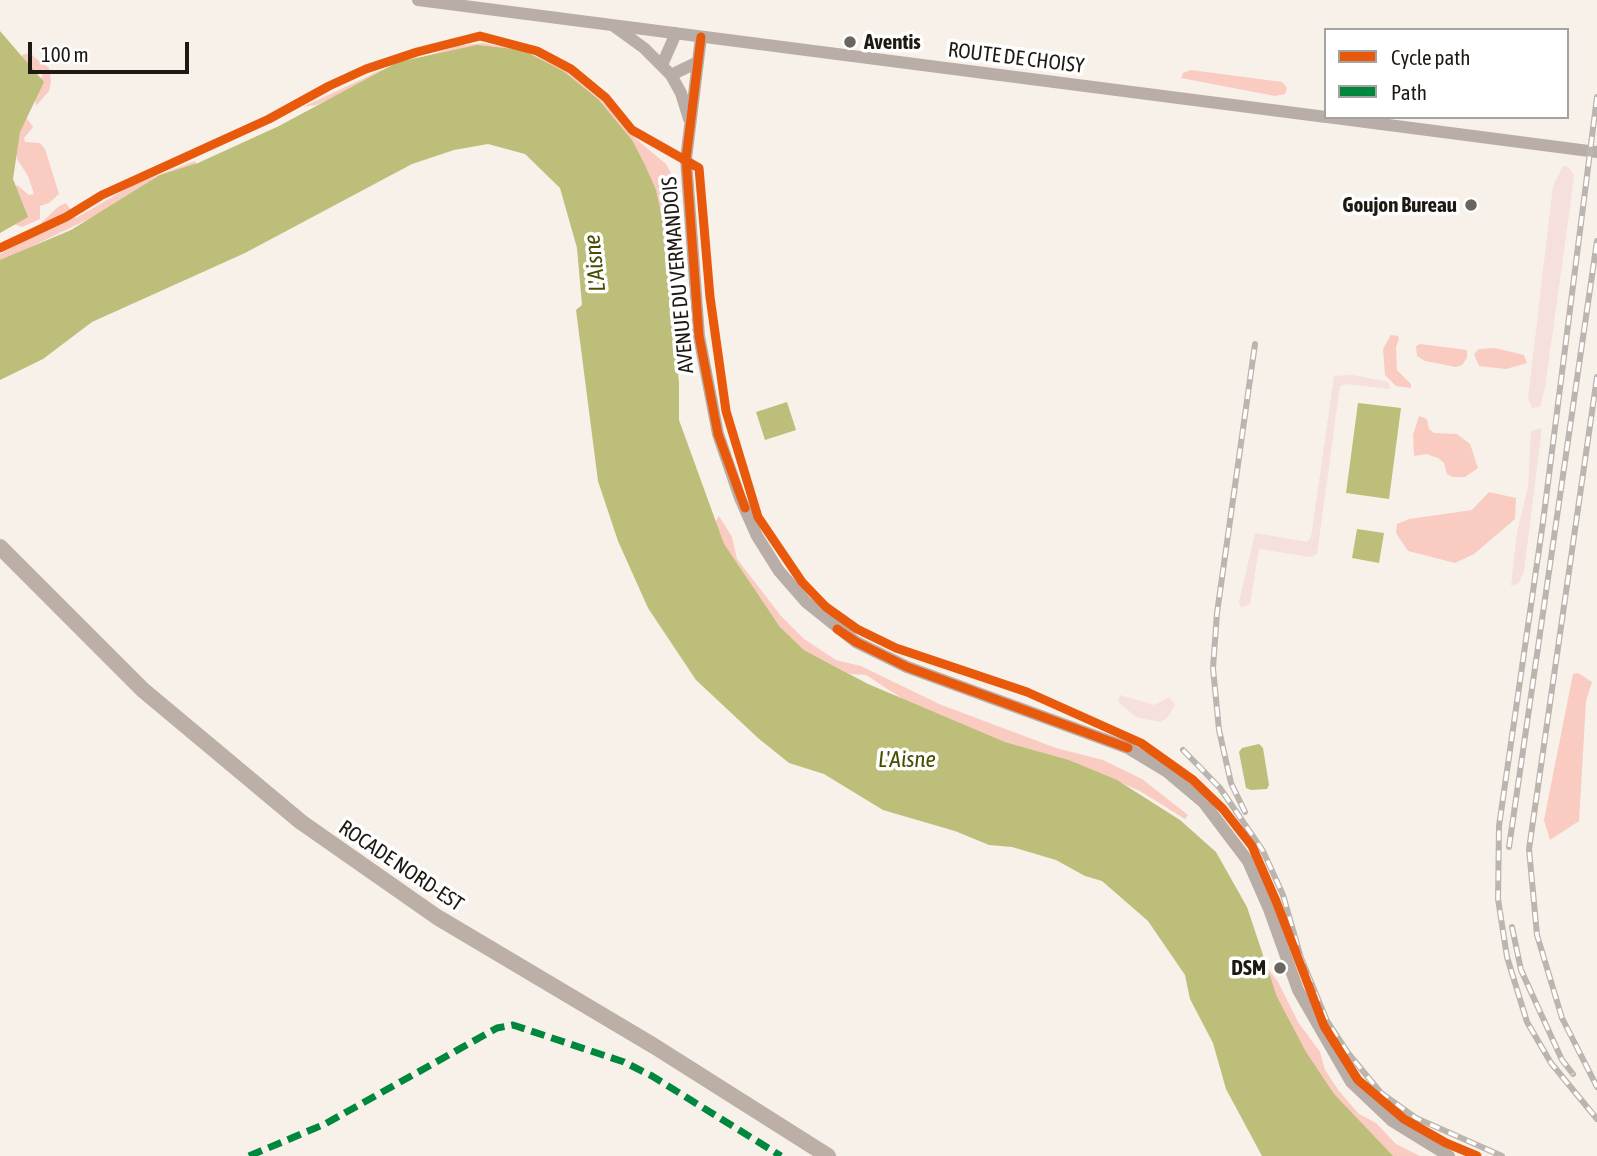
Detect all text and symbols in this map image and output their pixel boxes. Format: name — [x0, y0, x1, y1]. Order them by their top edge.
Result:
scale bar — [32, 28, 192, 72]
legend — [1324, 28, 1569, 119]
place label: Aventis — [864, 29, 921, 55]
marker: Aventis — [842, 34, 858, 50]
street label: ROUTE DE CHOISY — [946, 37, 1086, 79]
text: 100 m — [41, 42, 89, 66]
text: Cycle path — [1391, 45, 1470, 69]
text: Path — [1391, 80, 1427, 104]
street label: AVENUE DU VERMANDOIS — [657, 176, 699, 374]
place label: Goujon Bureau — [1342, 192, 1457, 218]
marker: Goujon Bureau — [1463, 197, 1479, 213]
water label: L'Aisne — [578, 233, 612, 293]
water label: L'Aisne — [878, 746, 936, 774]
street label: ROCADE NORD-EST — [334, 815, 468, 917]
place label: DSM — [1231, 955, 1266, 981]
marker: DSM — [1272, 960, 1288, 976]

